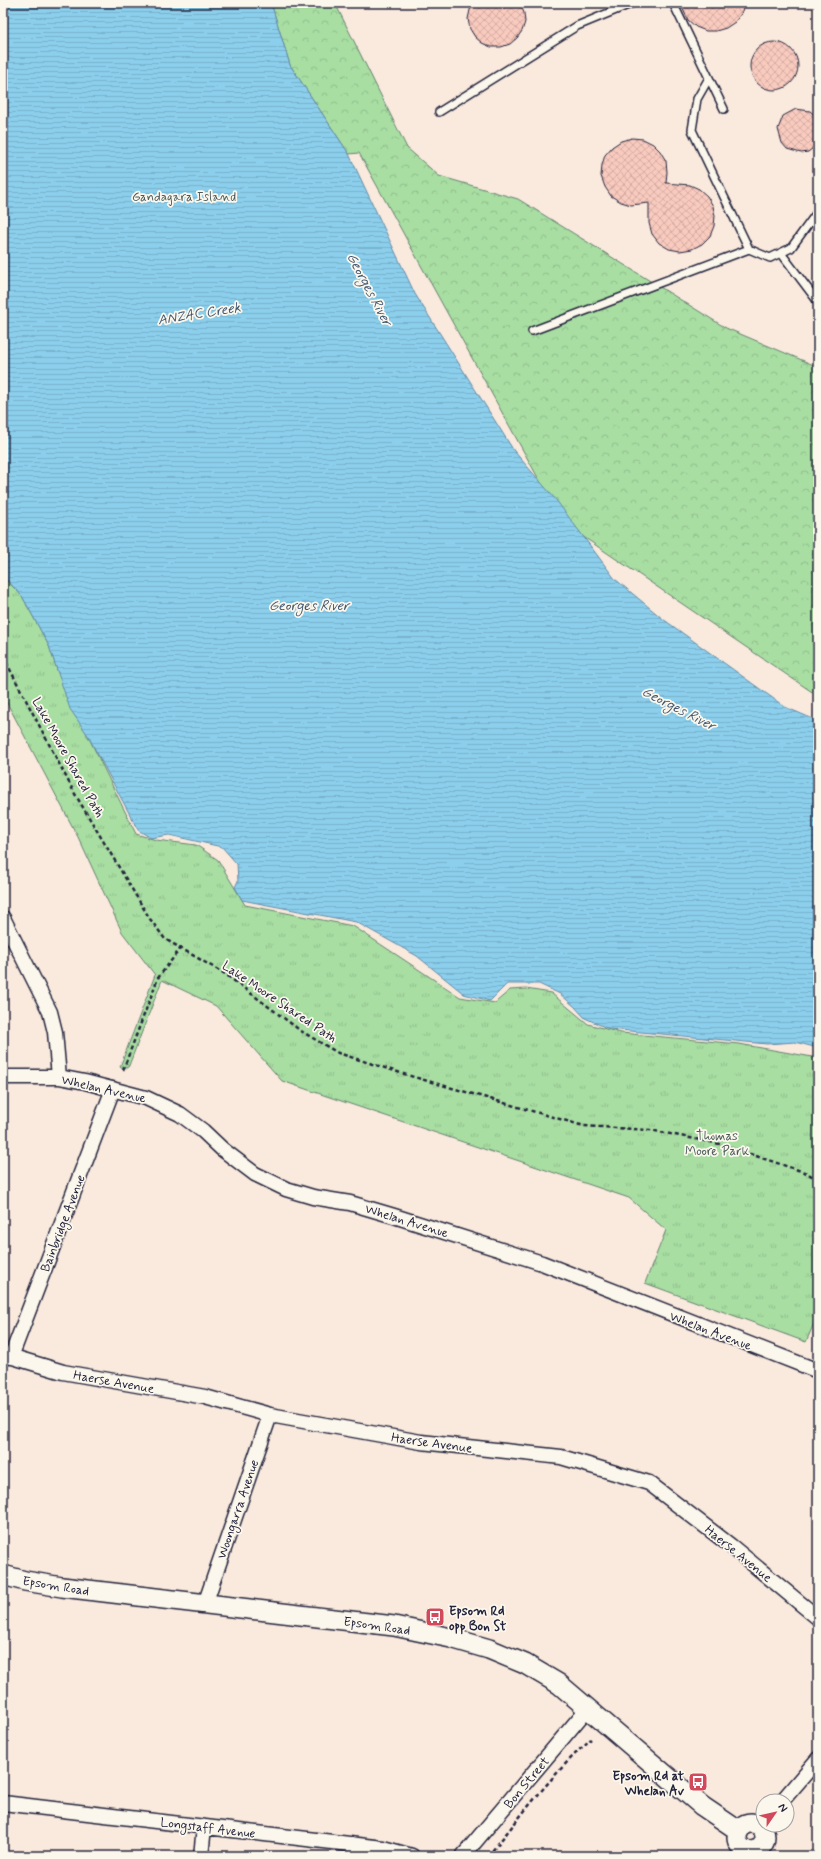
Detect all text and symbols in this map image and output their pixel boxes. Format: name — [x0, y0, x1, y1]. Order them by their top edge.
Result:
park label: Gandagara Island — [132, 189, 236, 206]
water label: Georges River — [341, 250, 397, 332]
water label: ANZAC Creek — [156, 299, 242, 329]
water label: Georges River — [269, 597, 351, 617]
water label: Georges River — [638, 683, 720, 738]
street label: Lake Moore Shared Path — [28, 695, 108, 821]
street label: Lake Moore Shared Path — [219, 958, 340, 1047]
street label: Whelan Avenue — [60, 1071, 148, 1107]
park label: Thomas Moore Park — [685, 1128, 750, 1160]
street label: Bainbridge Avenue — [37, 1172, 91, 1275]
street label: Whelan Avenue — [363, 1201, 450, 1242]
street label: Whelan Avenue — [667, 1308, 754, 1355]
street label: Haerse Avenue — [72, 1367, 156, 1398]
street label: Haerse Avenue — [390, 1429, 474, 1458]
street label: Woongarra Avenue — [213, 1457, 264, 1562]
street label: Haerse Avenue — [701, 1522, 775, 1587]
street label: Epsom Road — [21, 1573, 90, 1600]
place label: Epsom Rd opp Bon St — [449, 1603, 507, 1635]
bus stop icon: Epsom Rd opp Bon St — [424, 1606, 446, 1628]
street label: Epsom Road — [342, 1613, 411, 1640]
street label: Bon Street — [501, 1754, 554, 1812]
place label: Epsom Rd at Whelan Av — [613, 1768, 685, 1800]
bus stop icon: Epsom Rd at Whelan Av — [687, 1771, 709, 1793]
north arrow — [755, 1793, 795, 1833]
text: N — [775, 1801, 790, 1815]
street label: Longstaff Avenue — [159, 1814, 256, 1844]

